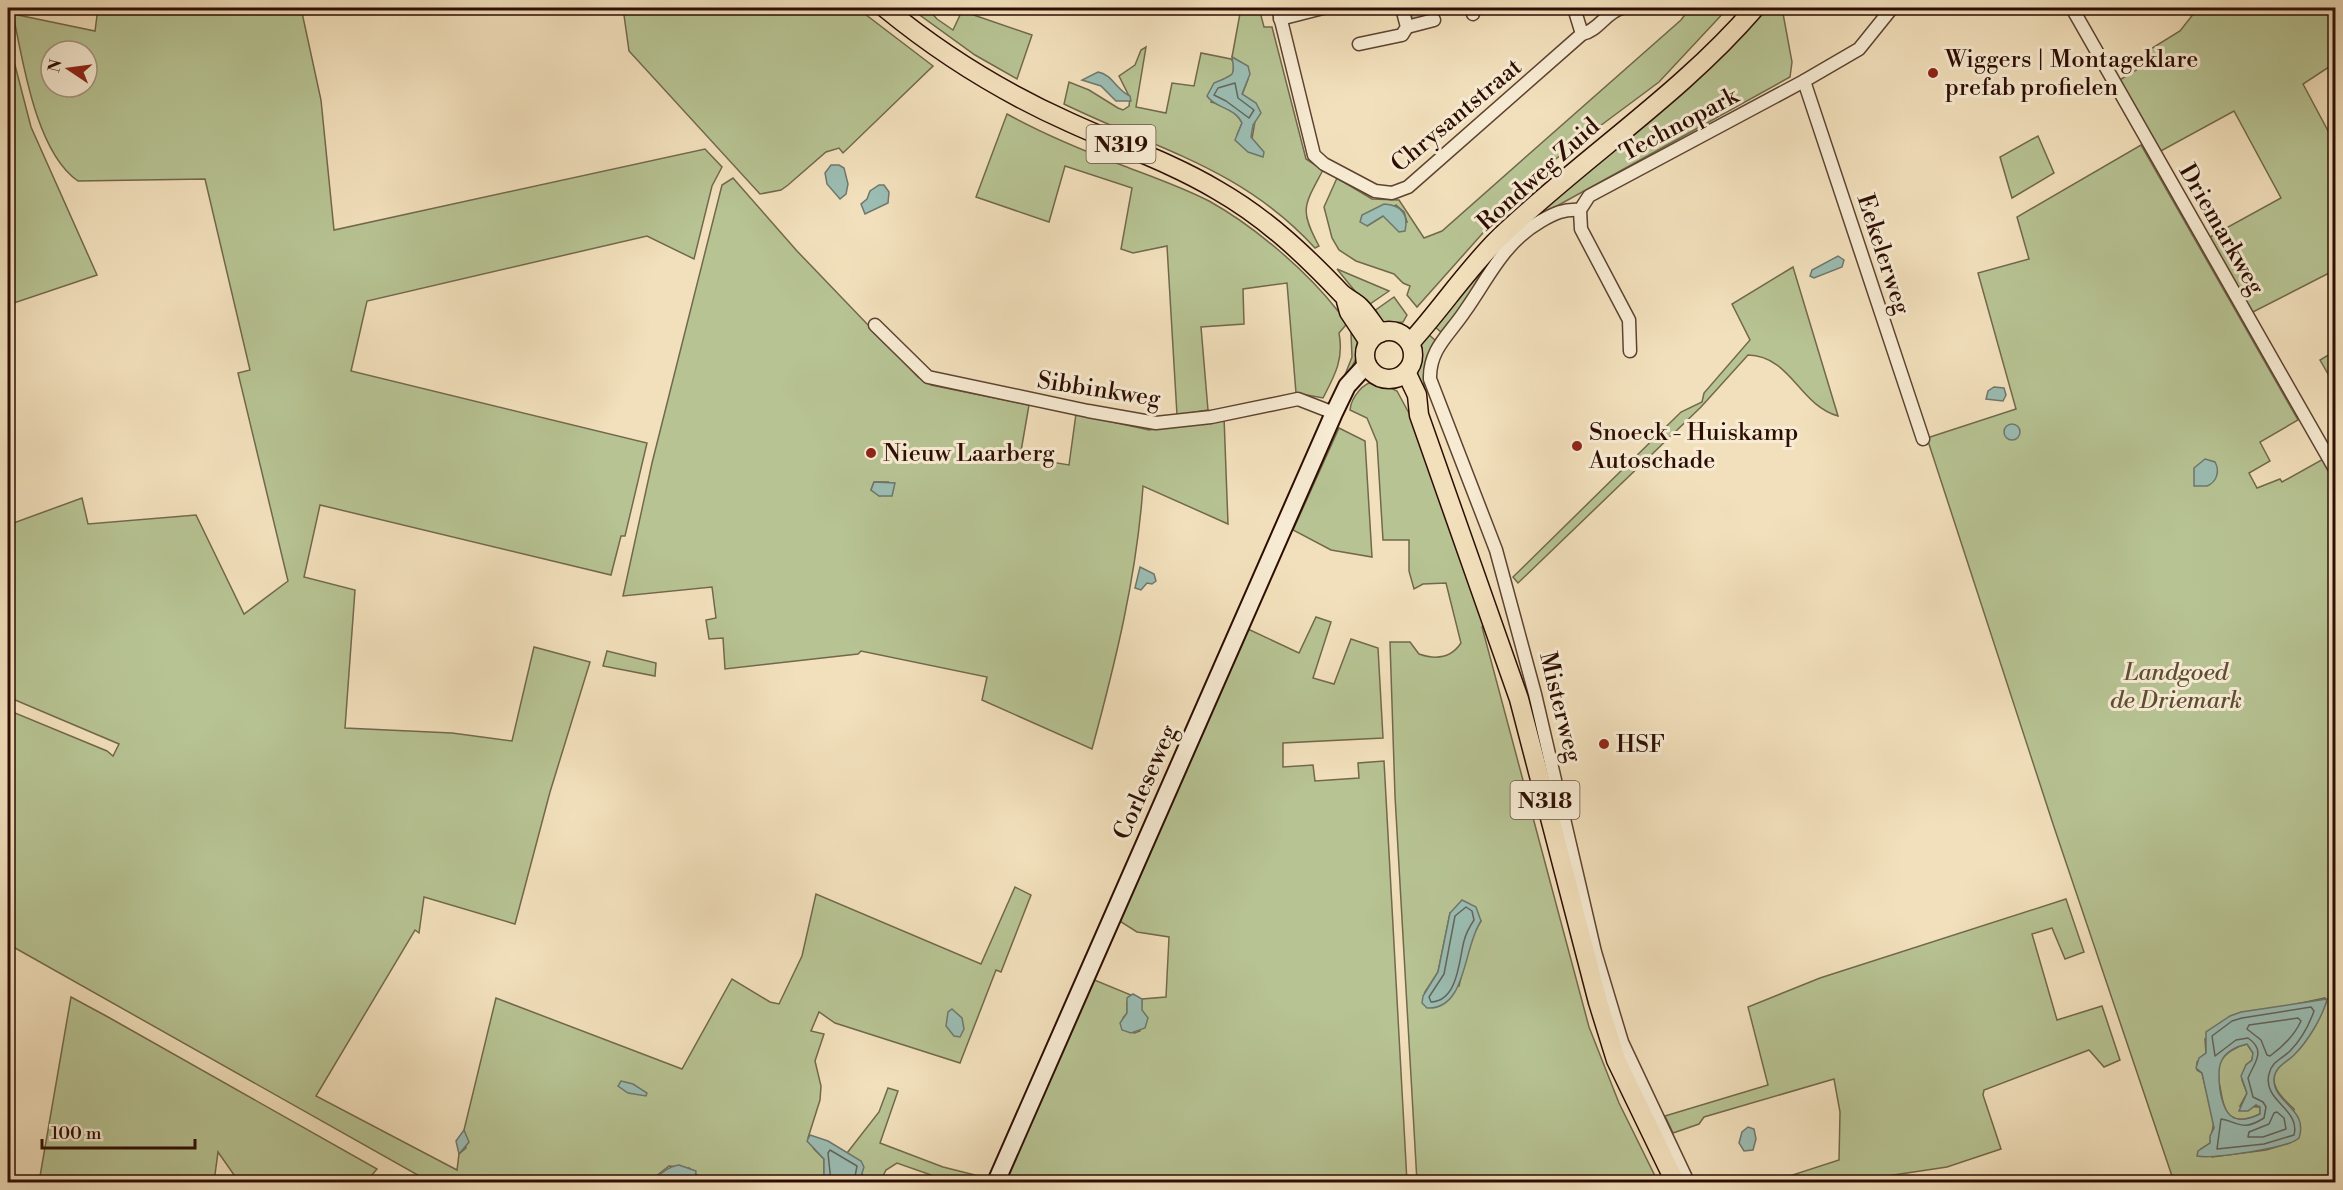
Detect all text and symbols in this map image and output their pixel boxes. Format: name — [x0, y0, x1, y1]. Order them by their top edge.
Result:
north arrow — [39, 39, 99, 99]
place label: Wiggers | Montageklare prefab profielen — [1944, 45, 2198, 103]
street label: Chrysantstraat — [1385, 52, 1528, 179]
text: N — [44, 57, 67, 74]
marker: Wiggers | Montageklare prefab profielen — [1926, 66, 1940, 80]
street label: Technopark — [1615, 81, 1745, 169]
street label: Rondweg Zuid — [1471, 112, 1607, 238]
road number: N319 — [1086, 125, 1156, 163]
street label: Driemarkweg — [2172, 159, 2271, 301]
street label: Eekelerweg — [1850, 190, 1917, 319]
street label: Sibbinkweg — [1035, 365, 1163, 415]
place label: Snoeck - Huiskamp Autoschade — [1588, 418, 1798, 476]
place label: Nieuw Laarberg — [883, 439, 1055, 469]
marker: Snoeck - Huiskamp Autoschade — [1570, 439, 1584, 453]
marker: Nieuw Laarberg — [864, 446, 878, 460]
street label: Misterweg — [1532, 649, 1588, 766]
park label: Landgoed de Driemark — [2110, 658, 2242, 716]
street label: Corleseweg — [1107, 720, 1185, 845]
place label: HSF — [1616, 730, 1665, 760]
marker: HSF — [1597, 737, 1611, 751]
road number: N318 — [1510, 781, 1580, 819]
scale bar — [42, 1112, 195, 1150]
text: 100 m — [51, 1122, 102, 1145]

